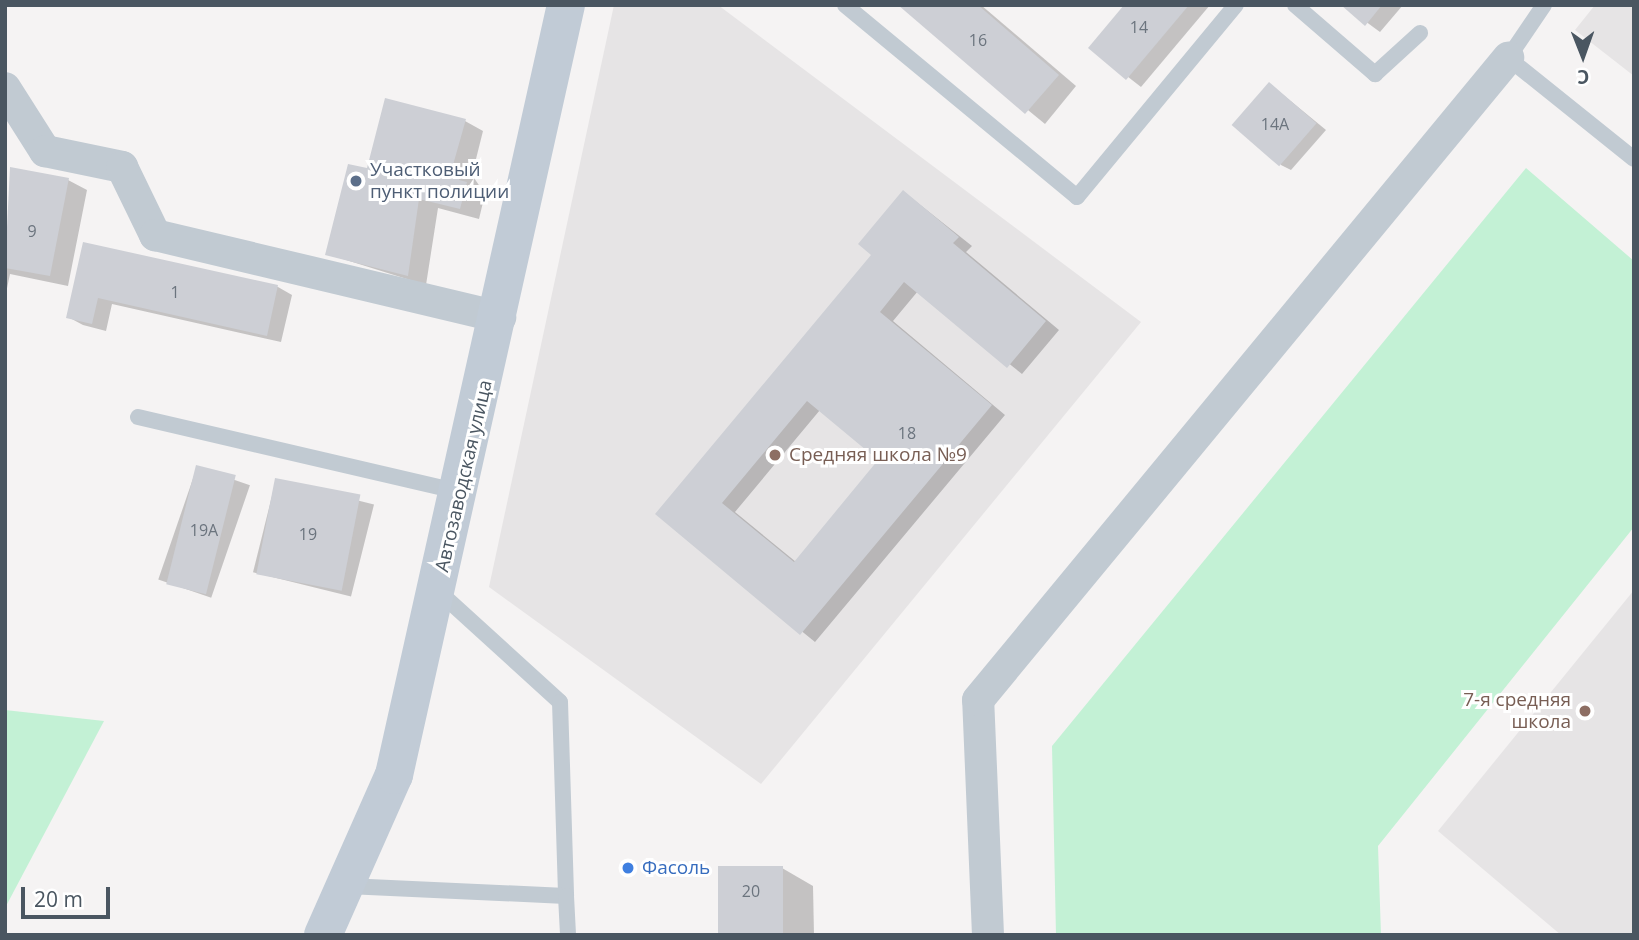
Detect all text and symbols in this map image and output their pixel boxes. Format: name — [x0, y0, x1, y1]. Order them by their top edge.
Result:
house number: 14 — [1130, 17, 1148, 37]
north arrow — [1548, 21, 1618, 91]
house number: 16 — [969, 30, 987, 50]
text: С — [1577, 64, 1590, 90]
house number: 14А — [1261, 114, 1289, 134]
place label: Участковый пункт полиции — [370, 159, 509, 203]
marker: Участковый пункт полиции — [348, 173, 364, 189]
house number: 9 — [27, 221, 37, 241]
house number: 1 — [170, 282, 180, 302]
street label: Автозаводская улица — [431, 378, 497, 574]
house number: 18 — [898, 423, 916, 443]
place label: Средняя школа №9 — [789, 444, 967, 466]
marker: Средняя школа №9 — [767, 447, 783, 463]
house number: 19А — [190, 520, 218, 540]
house number: 19 — [299, 524, 317, 544]
place label: 7-я средняя школа — [1463, 689, 1571, 733]
marker: 7-я средняя школа — [1577, 703, 1593, 719]
place label: Фасоль — [642, 857, 710, 879]
marker: Фасоль — [620, 860, 636, 876]
scale bar — [24, 874, 114, 918]
house number: 20 — [742, 881, 760, 901]
text: 20 m — [34, 885, 83, 913]

